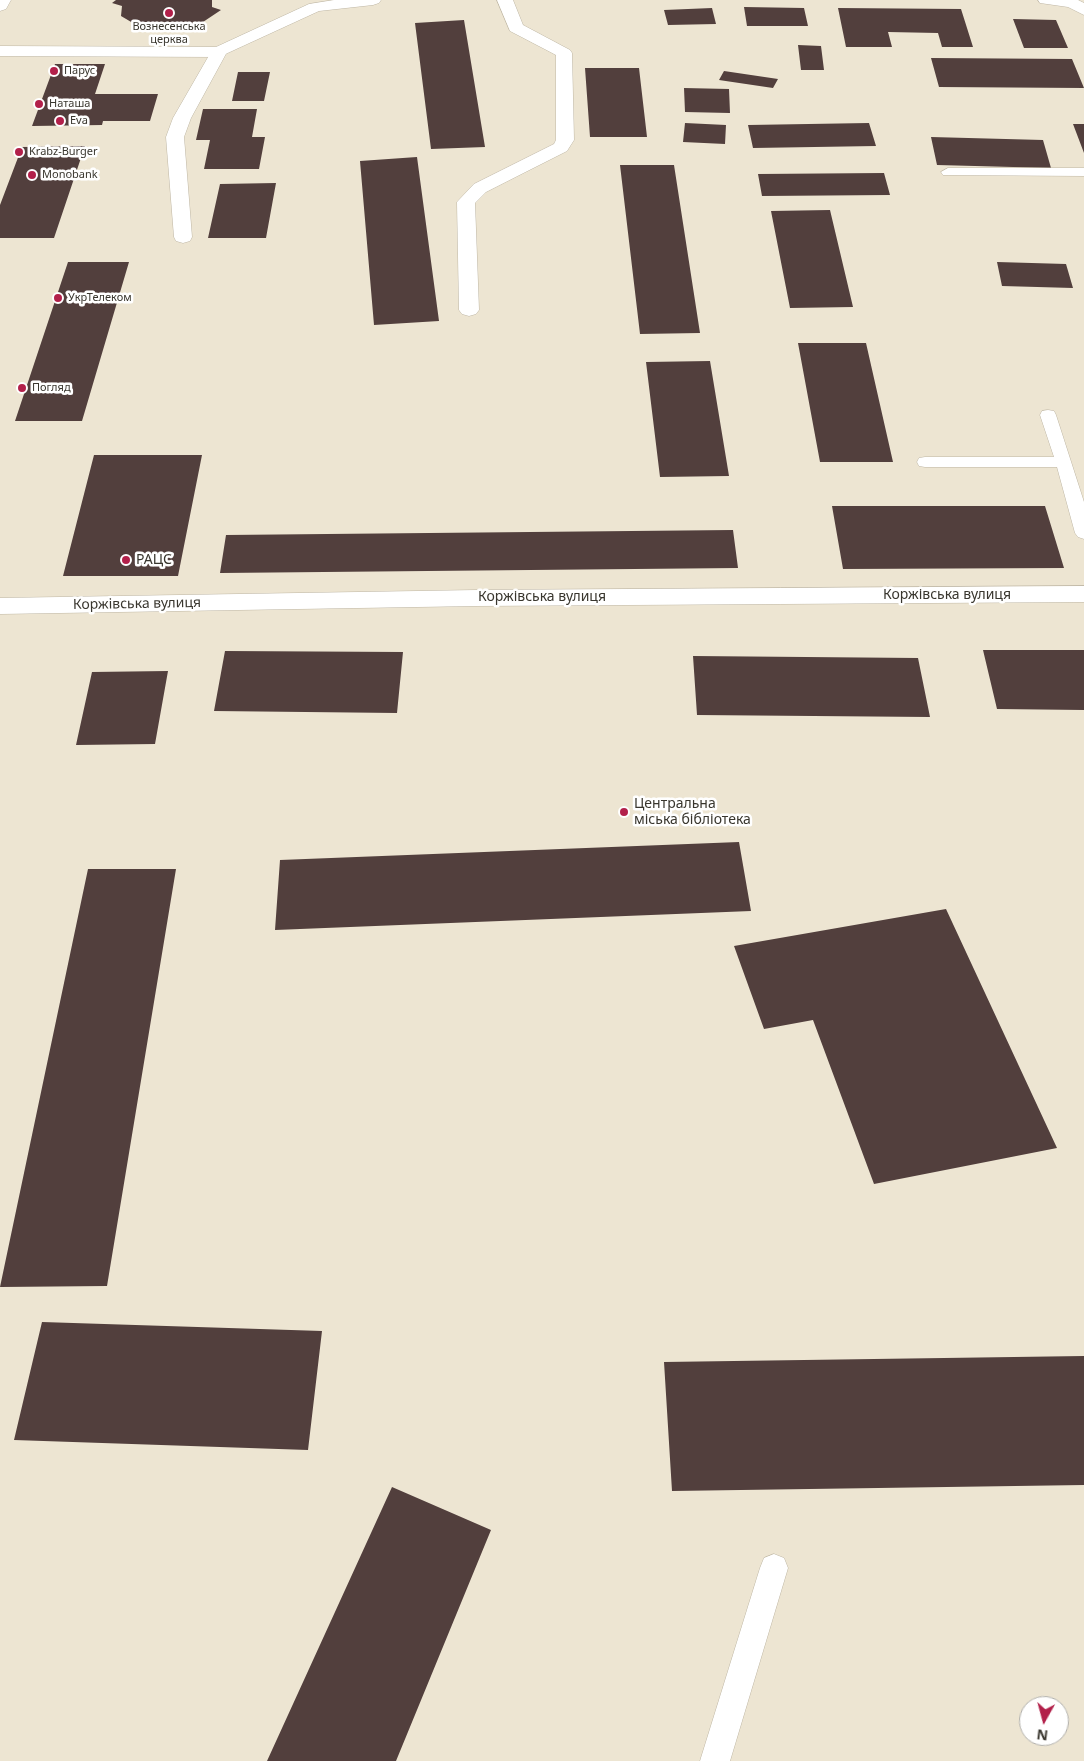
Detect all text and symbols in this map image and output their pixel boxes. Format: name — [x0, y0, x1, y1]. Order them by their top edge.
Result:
marker: Вознесенська церква — [163, 7, 175, 19]
place label: Вознесенська церква — [132, 20, 206, 46]
place label: Парус — [64, 64, 95, 78]
marker: Парус — [48, 65, 60, 77]
place label: Наташа — [49, 97, 90, 111]
marker: Наташа — [33, 98, 45, 110]
place label: Eva — [70, 114, 88, 128]
marker: Eva — [54, 115, 66, 127]
place label: Krabz-Burger — [29, 145, 98, 159]
marker: Krabz-Burger — [13, 146, 25, 158]
place label: Monobank — [42, 168, 98, 182]
marker: Monobank — [26, 169, 38, 181]
place label: УкрТелеком — [68, 291, 132, 305]
marker: УкрТелеком — [52, 292, 64, 304]
place label: Погляд — [32, 381, 71, 395]
marker: Погляд — [16, 382, 28, 394]
place label: РАЦС — [136, 552, 172, 568]
marker: РАЦС — [120, 554, 132, 566]
street label: Коржівська вулиця — [883, 587, 1011, 603]
street label: Коржівська вулиця — [478, 589, 606, 605]
street label: Коржівська вулиця — [73, 594, 201, 614]
place label: Центральна міська бібліотека — [634, 796, 751, 829]
marker: Центральна міська бібліотека — [618, 806, 630, 818]
north arrow — [1019, 1696, 1069, 1746]
text: N — [1035, 1725, 1049, 1746]

